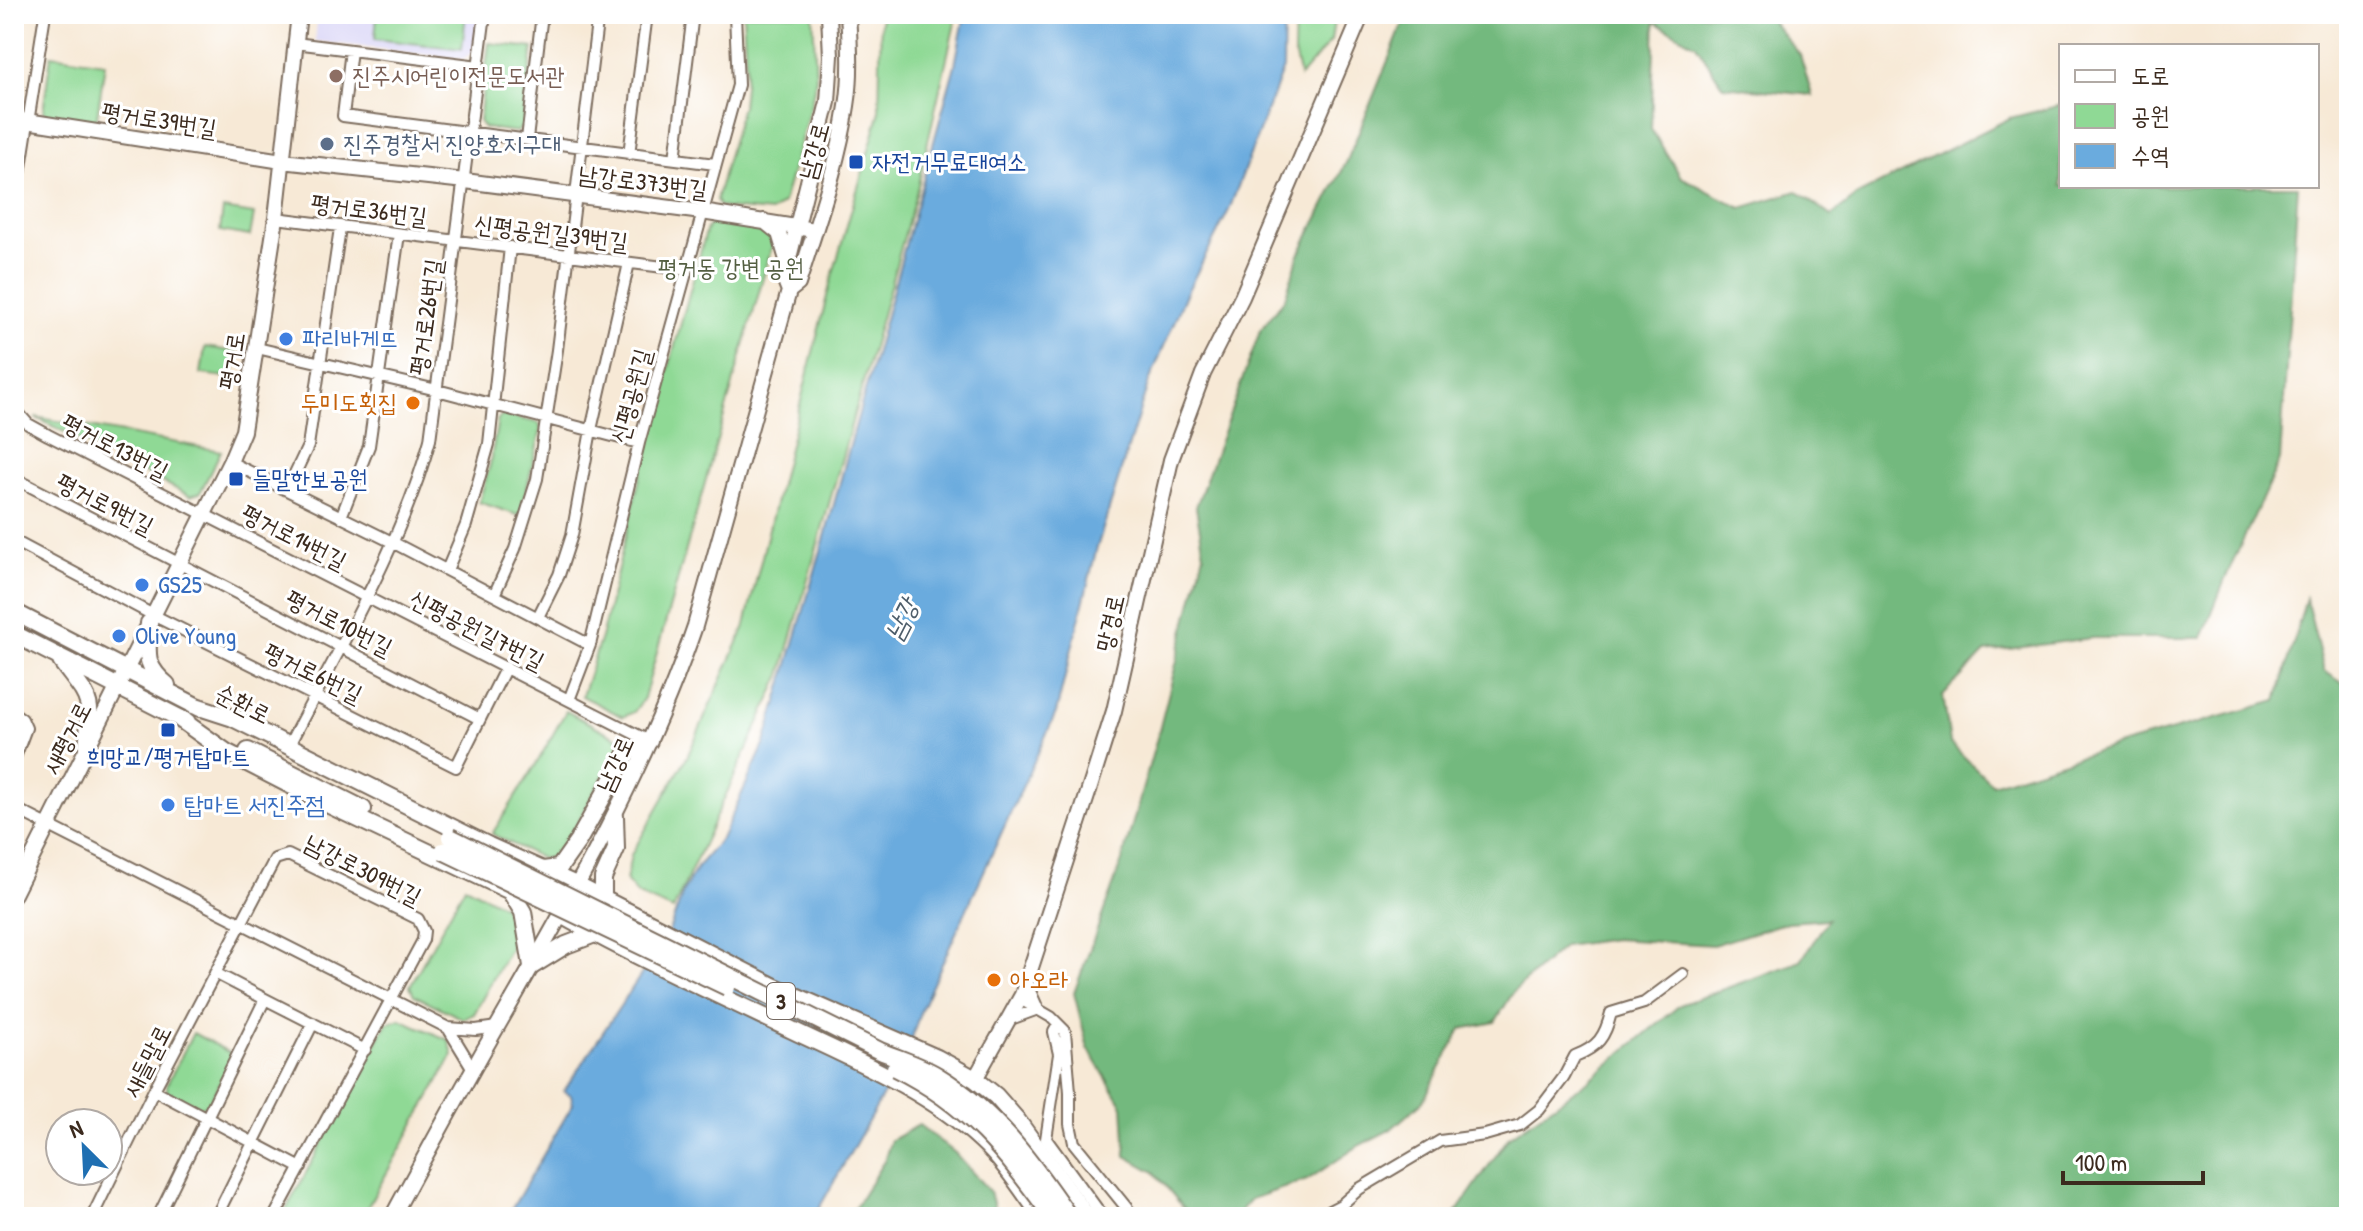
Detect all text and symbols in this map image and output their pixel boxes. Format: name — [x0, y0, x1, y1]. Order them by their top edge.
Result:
legend — [2059, 44, 2319, 188]
place label: 진주시어린이전문도서관 — [352, 59, 564, 91]
text: 도로 — [2131, 59, 2170, 91]
marker: 진주시어린이전문도서관 — [327, 67, 345, 85]
street label: 평거로39번길 — [99, 94, 219, 144]
text: 공원 — [2131, 99, 2170, 131]
street label: 남강로 — [790, 119, 836, 183]
place label: 진주경찰서 진양호지구대 — [343, 127, 561, 159]
marker: 진주경찰서 진양호지구대 — [318, 135, 336, 153]
text: 수역 — [2131, 139, 2170, 171]
place label: 자전거무료대여소 — [872, 145, 1027, 177]
marker: 자전거무료대여소 — [847, 153, 865, 171]
street label: 남강로373번길 — [577, 157, 710, 205]
street label: 평거로36번길 — [309, 186, 429, 232]
street label: 신평공원길39번길 — [472, 207, 630, 257]
park label: 평거동 강변 공원 — [658, 251, 804, 283]
street label: 평거로26번길 — [401, 257, 449, 377]
place label: 파리바게뜨 — [302, 322, 399, 354]
street label: 평거로 — [211, 330, 251, 392]
marker: 파리바게뜨 — [277, 330, 295, 348]
street label: 신평공원길 — [602, 345, 658, 447]
place label: 두미도횟집 — [300, 386, 397, 418]
marker: 두미도횟집 — [404, 394, 422, 412]
street label: 평거로13번길 — [56, 406, 174, 487]
place label: 들말한보공원 — [252, 462, 368, 494]
street label: 평거로9번길 — [51, 465, 160, 541]
marker: 들말한보공원 — [227, 470, 245, 488]
street label: 평거로14번길 — [236, 496, 353, 576]
place label: GS25 — [158, 568, 202, 600]
marker: GS25 — [133, 576, 151, 594]
street label: 신평공원길7번길 — [405, 581, 550, 677]
street label: 평거로10번길 — [280, 582, 398, 663]
water label: 남강 — [875, 589, 927, 645]
street label: 망경로 — [1087, 591, 1131, 655]
place label: Olive Young — [135, 619, 236, 651]
marker: Olive Young — [110, 627, 128, 645]
street label: 평거로6번길 — [259, 634, 368, 710]
street label: 순환로 — [210, 676, 277, 731]
street label: 새평거로 — [34, 696, 98, 779]
marker: 희망교/평거탑마트 — [159, 721, 177, 739]
street label: 남강로 — [588, 731, 640, 797]
place label: 희망교/평거탑마트 — [86, 740, 250, 772]
place label: 탑마트 서진주점 — [184, 788, 325, 820]
marker: 탑마트 서진주점 — [159, 796, 177, 814]
street label: 남강로309번길 — [300, 826, 427, 912]
place label: 아오라 — [1010, 963, 1068, 995]
marker: 아오라 — [985, 971, 1003, 989]
road number: 3 — [767, 983, 795, 1019]
street label: 새들말로 — [114, 1019, 178, 1102]
north arrow — [44, 1107, 124, 1187]
text: N — [64, 1113, 88, 1145]
scale bar — [2063, 1135, 2203, 1185]
text: 100 m — [2075, 1146, 2127, 1178]

